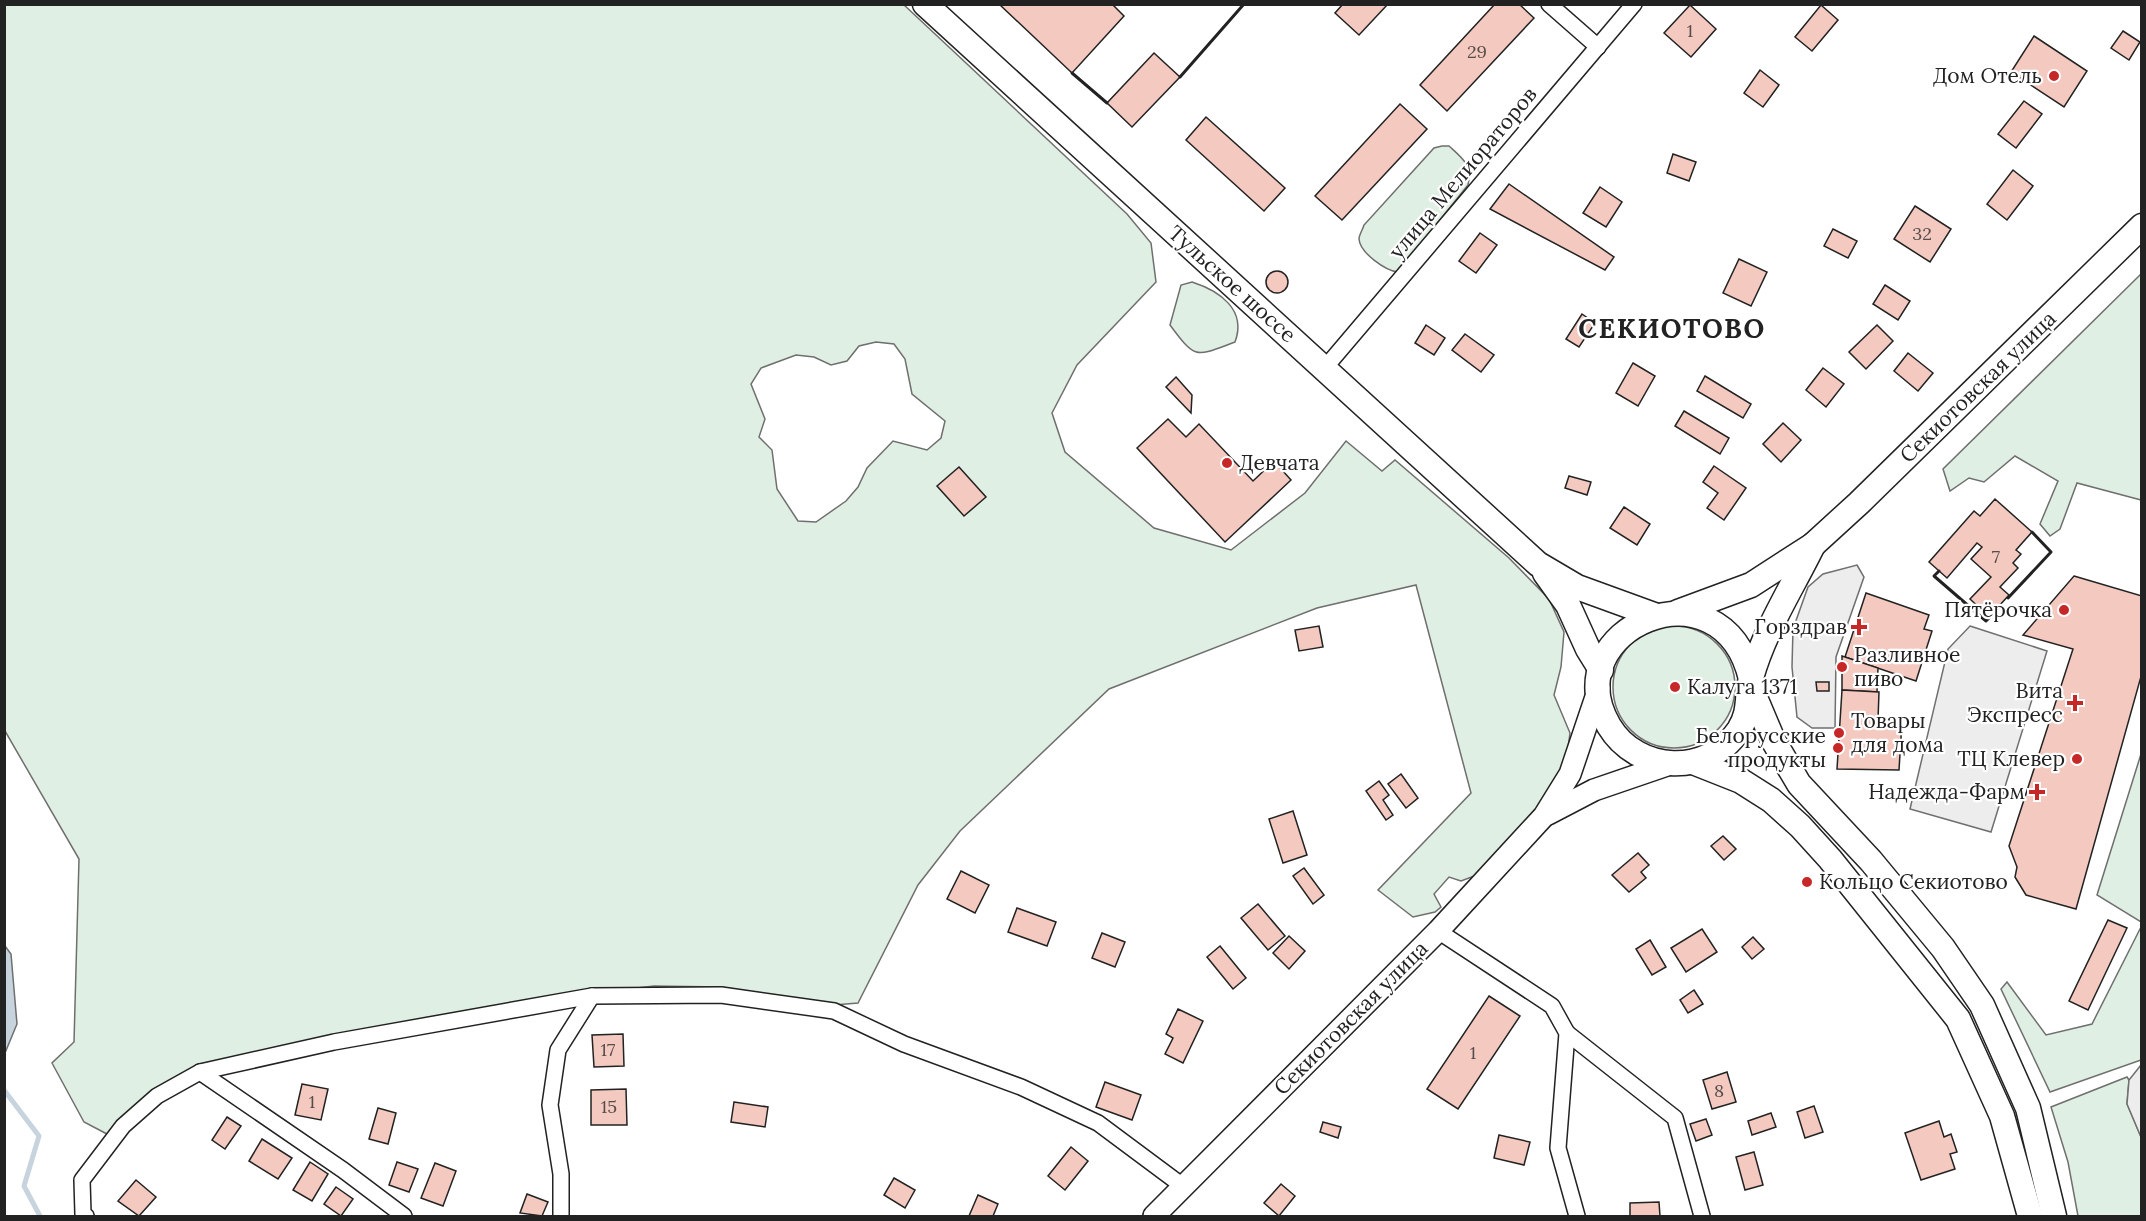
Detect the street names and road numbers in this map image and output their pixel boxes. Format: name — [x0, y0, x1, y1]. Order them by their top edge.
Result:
street label: улица Мелиораторов — [1383, 81, 1543, 264]
street label: Тульское шоссе — [1163, 219, 1302, 348]
street label: Секиотовская улица — [1894, 305, 2062, 468]
street label: Секиотовская улица — [1268, 935, 1434, 1100]

